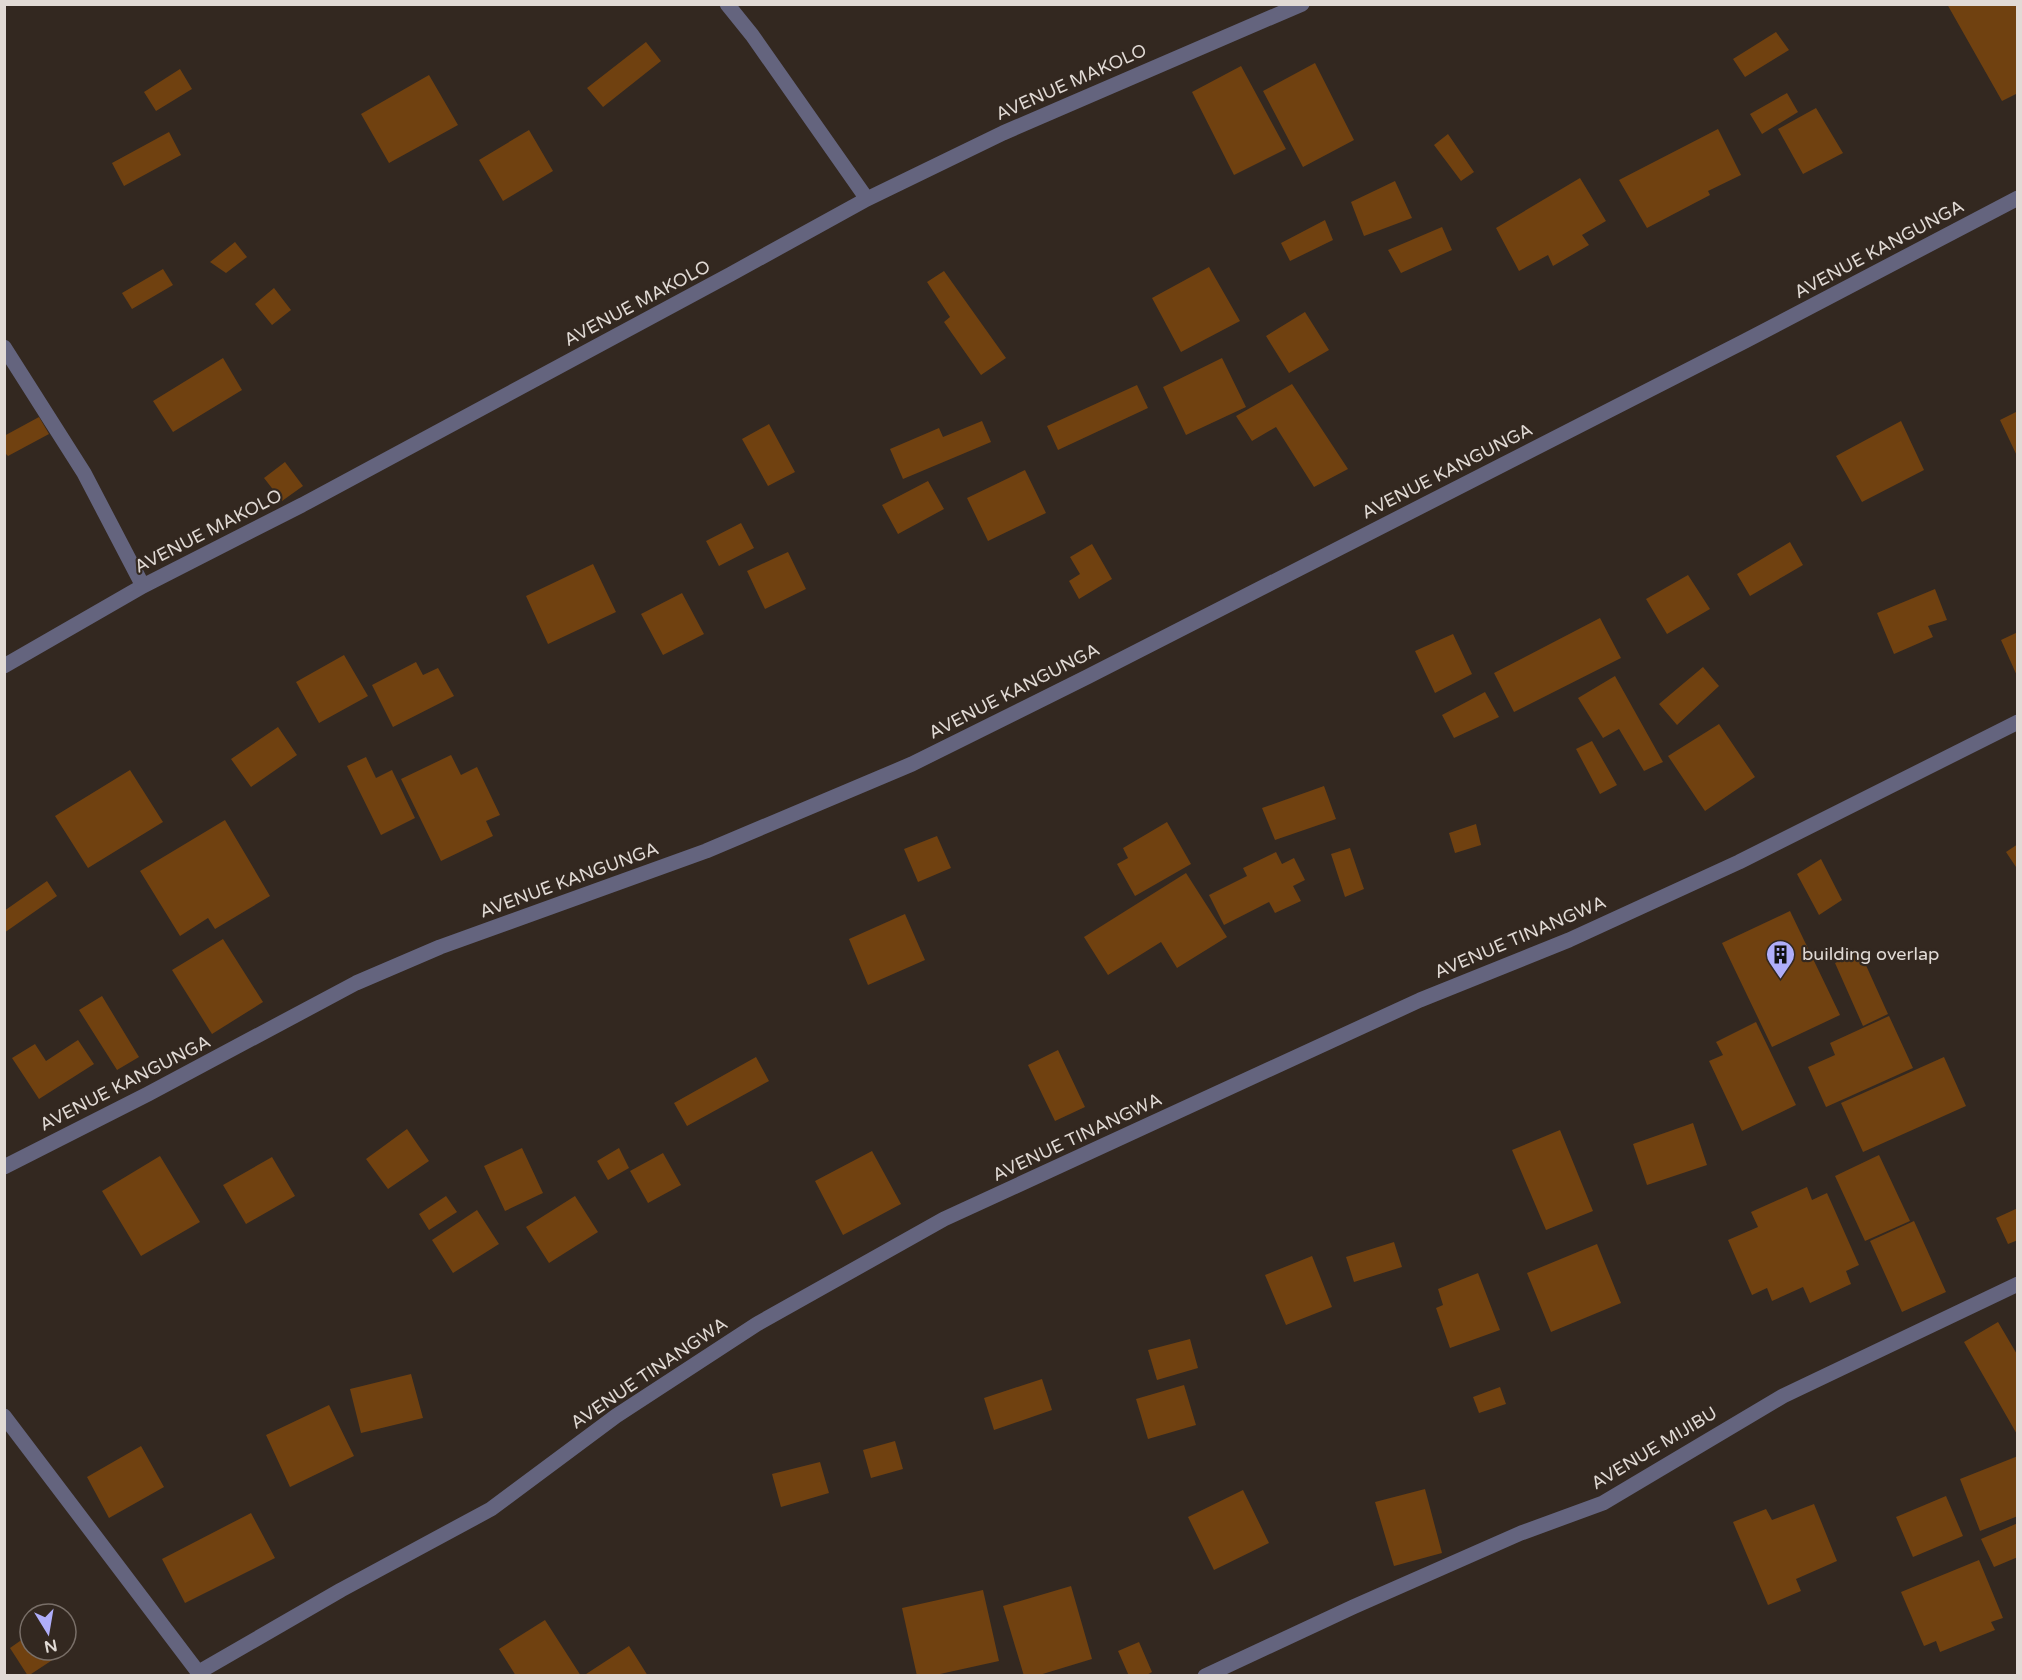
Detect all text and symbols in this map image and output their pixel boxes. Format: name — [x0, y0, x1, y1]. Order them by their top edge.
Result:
street label: AVENUE MAKOLO — [992, 39, 1150, 125]
street label: AVENUE KANGUNGA — [1790, 195, 1968, 303]
street label: AVENUE MAKOLO — [560, 255, 714, 351]
street label: AVENUE KANGUNGA — [1358, 418, 1536, 524]
street label: AVENUE MAKOLO — [130, 484, 286, 578]
street label: AVENUE KANGUNGA — [925, 638, 1103, 744]
street label: AVENUE KANGUNGA — [476, 837, 662, 923]
street label: AVENUE TINANGWA — [1431, 891, 1609, 983]
building icon: building overlap — [1765, 938, 1797, 980]
place label: building overlap — [1802, 943, 1939, 965]
street label: AVENUE KANGUNGA — [36, 1030, 214, 1136]
street label: AVENUE TINANGWA — [989, 1088, 1165, 1186]
street label: AVENUE TINANGWA — [566, 1312, 732, 1434]
street label: AVENUE MIJIBU — [1587, 1402, 1721, 1494]
north arrow — [18, 1602, 78, 1662]
text: N — [42, 1635, 59, 1657]

